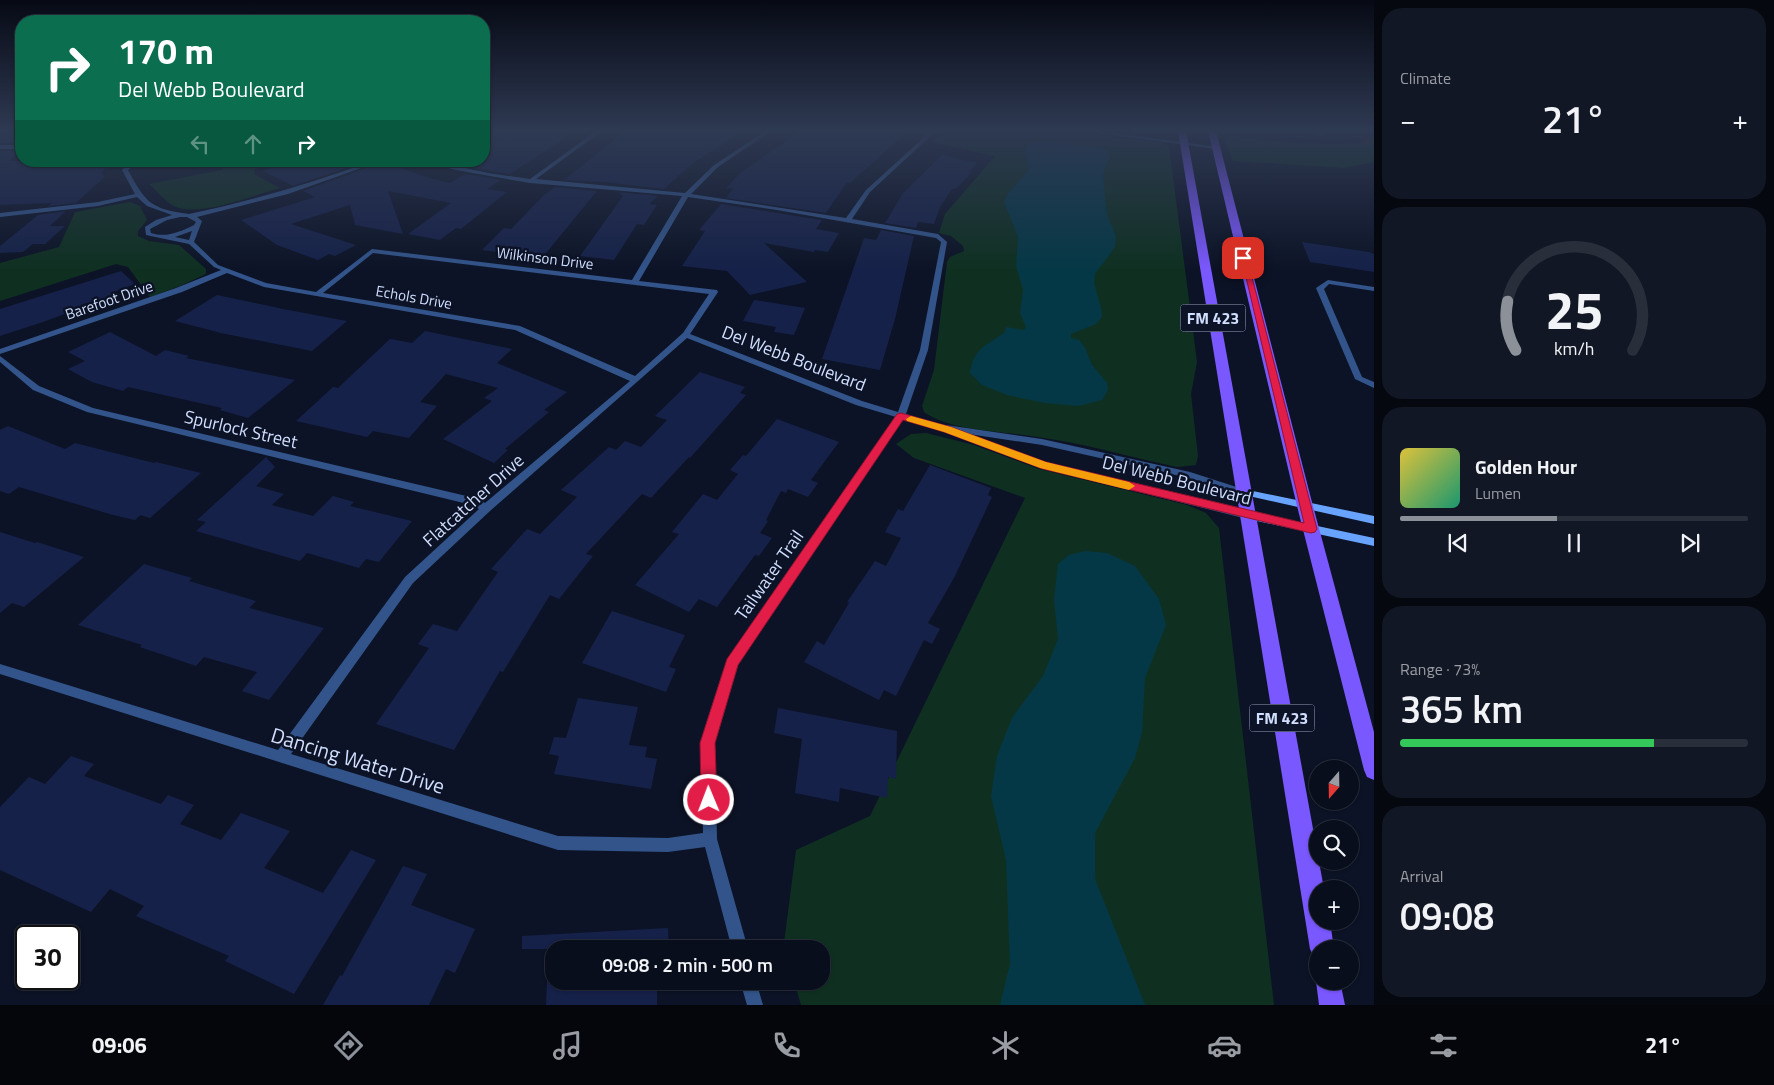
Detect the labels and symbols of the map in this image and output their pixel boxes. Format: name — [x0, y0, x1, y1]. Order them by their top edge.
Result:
pin — [1222, 237, 1264, 279]
street label: Wilkinson Drive — [495, 241, 595, 275]
street label: Barefoot Drive — [62, 274, 156, 326]
street label: Echols Drive — [374, 279, 454, 315]
road number: FM 423 — [1180, 304, 1246, 332]
street label: Del Webb Boulevard — [718, 318, 870, 398]
street label: Spurlock Street — [182, 403, 301, 455]
street label: Flatcatcher Drive — [416, 447, 530, 553]
street label: Del Webb Boulevard — [1100, 448, 1254, 512]
street label: Tailwater Trail — [728, 524, 810, 626]
road number: FM 423 — [1250, 704, 1314, 731]
street label: Dancing Water Drive — [267, 718, 449, 802]
north arrow — [1309, 760, 1359, 810]
position arrow — [682, 773, 734, 825]
speed limit sign: 30 — [15, 925, 80, 990]

